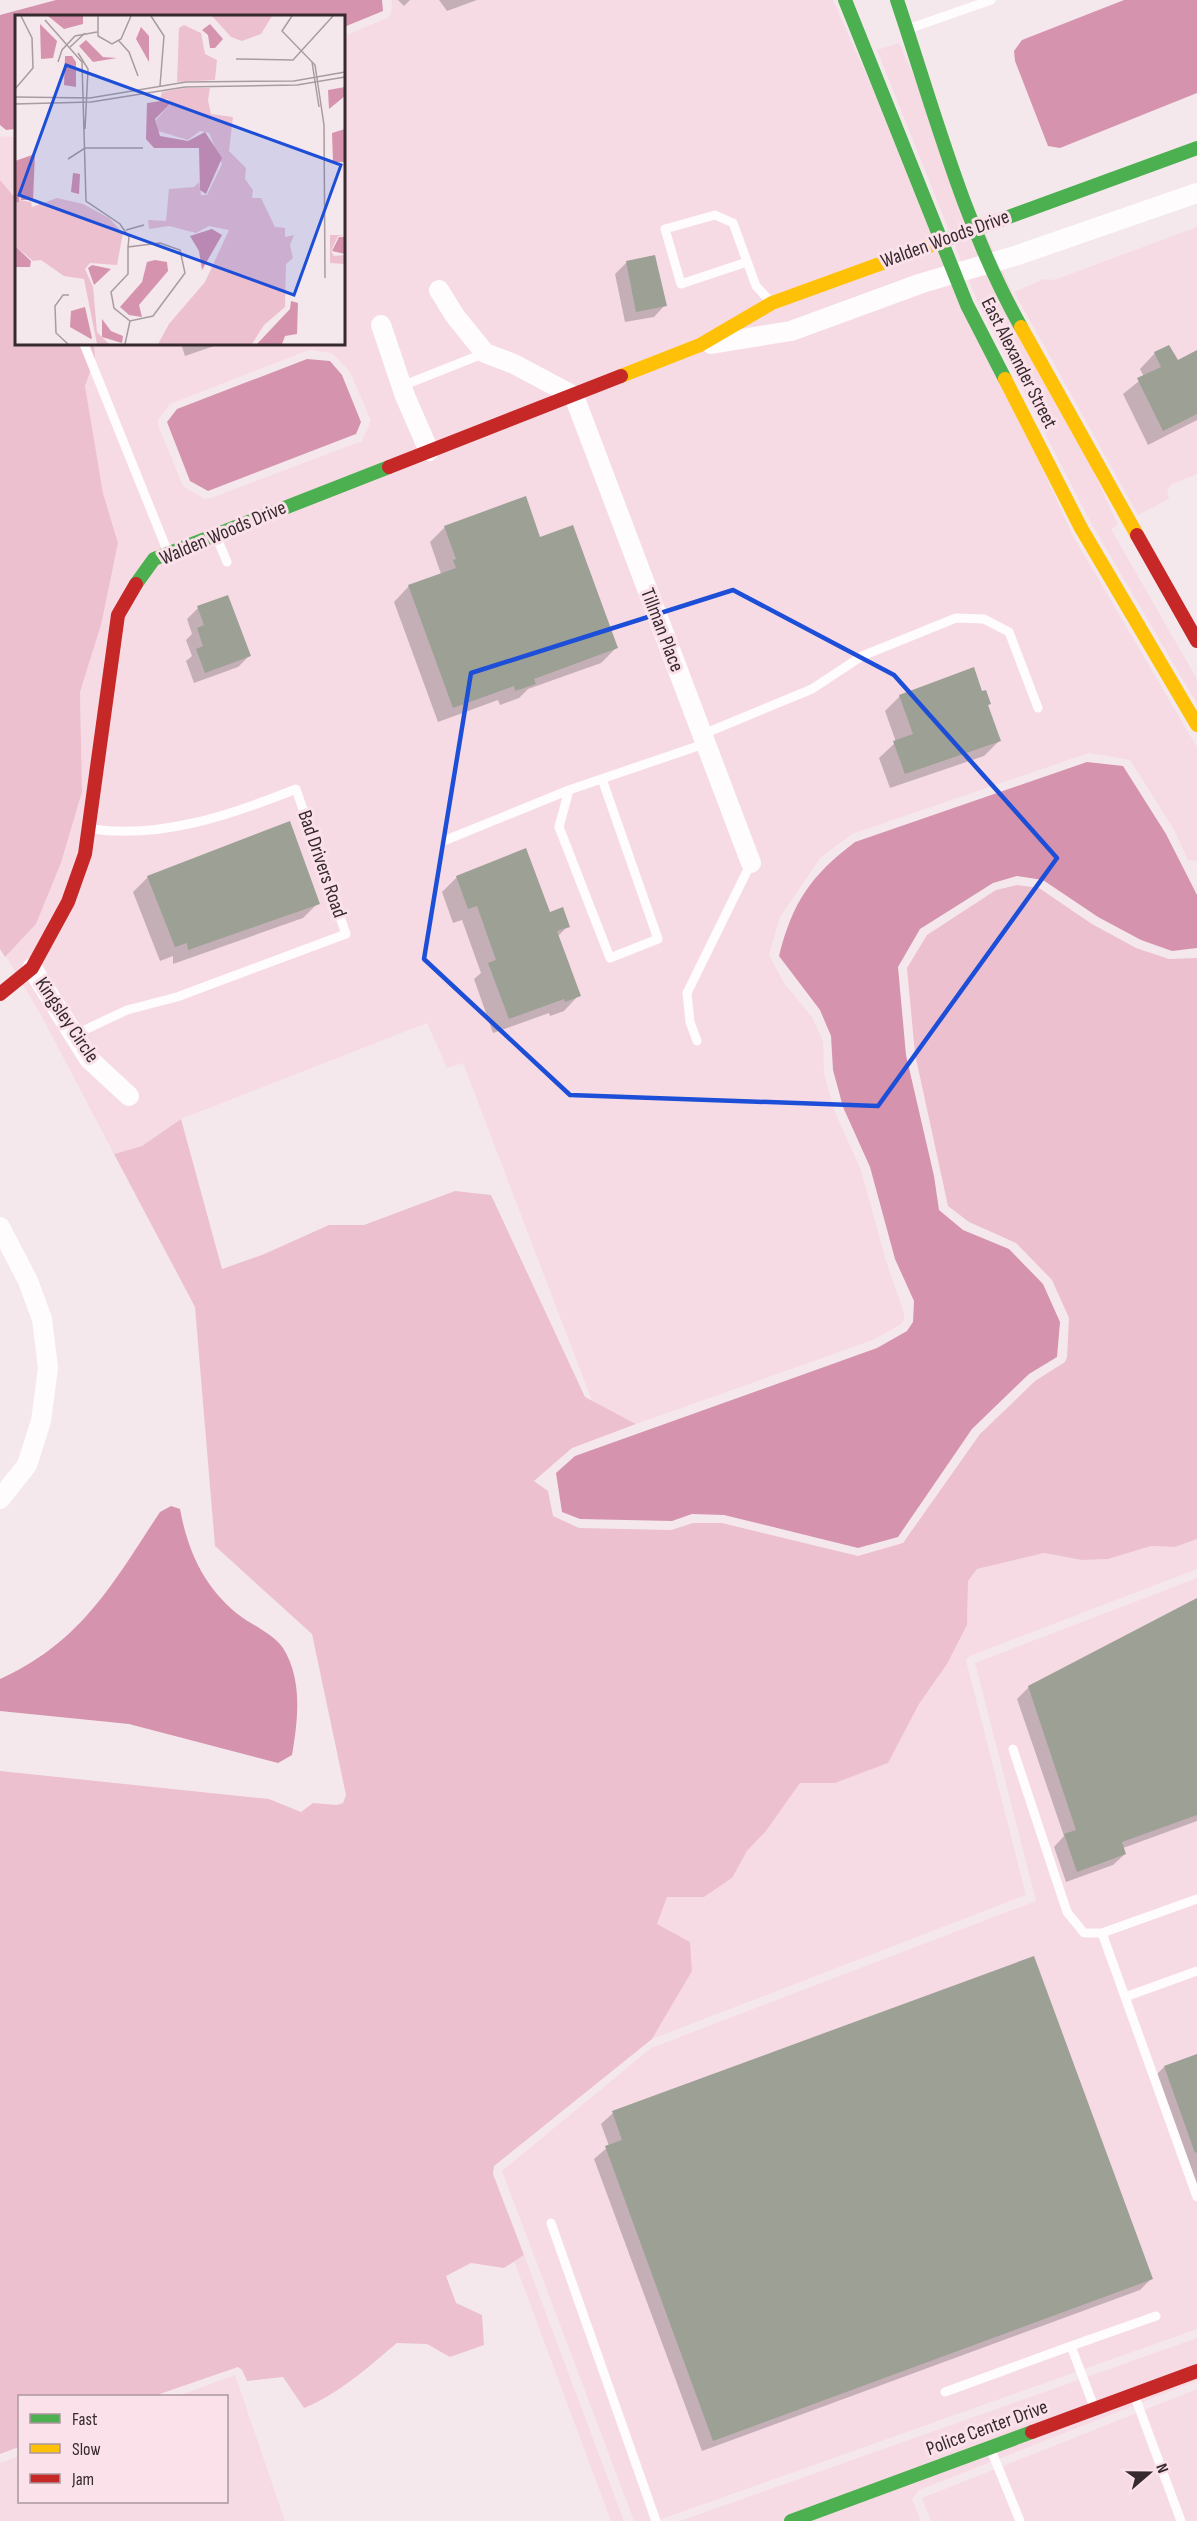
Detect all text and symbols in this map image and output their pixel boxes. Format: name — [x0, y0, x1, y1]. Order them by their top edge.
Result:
inset map — [15, 15, 345, 345]
street label: Walden Woods Drive — [878, 205, 1012, 273]
street label: East Alexander Street — [976, 294, 1062, 432]
street label: Walden Woods Drive — [156, 496, 290, 570]
street label: Tillman Place — [635, 585, 689, 675]
street label: Bad Drivers Road — [292, 807, 352, 921]
street label: Kingsley Circle — [30, 973, 104, 1067]
legend — [18, 2395, 228, 2503]
street label: Police Center Drive — [923, 2395, 1051, 2461]
text: Fast — [72, 2409, 98, 2430]
text: Slow — [72, 2439, 101, 2460]
north arrow — [1119, 2443, 1179, 2503]
text: N — [1151, 2461, 1172, 2476]
text: Jam — [71, 2469, 94, 2490]

